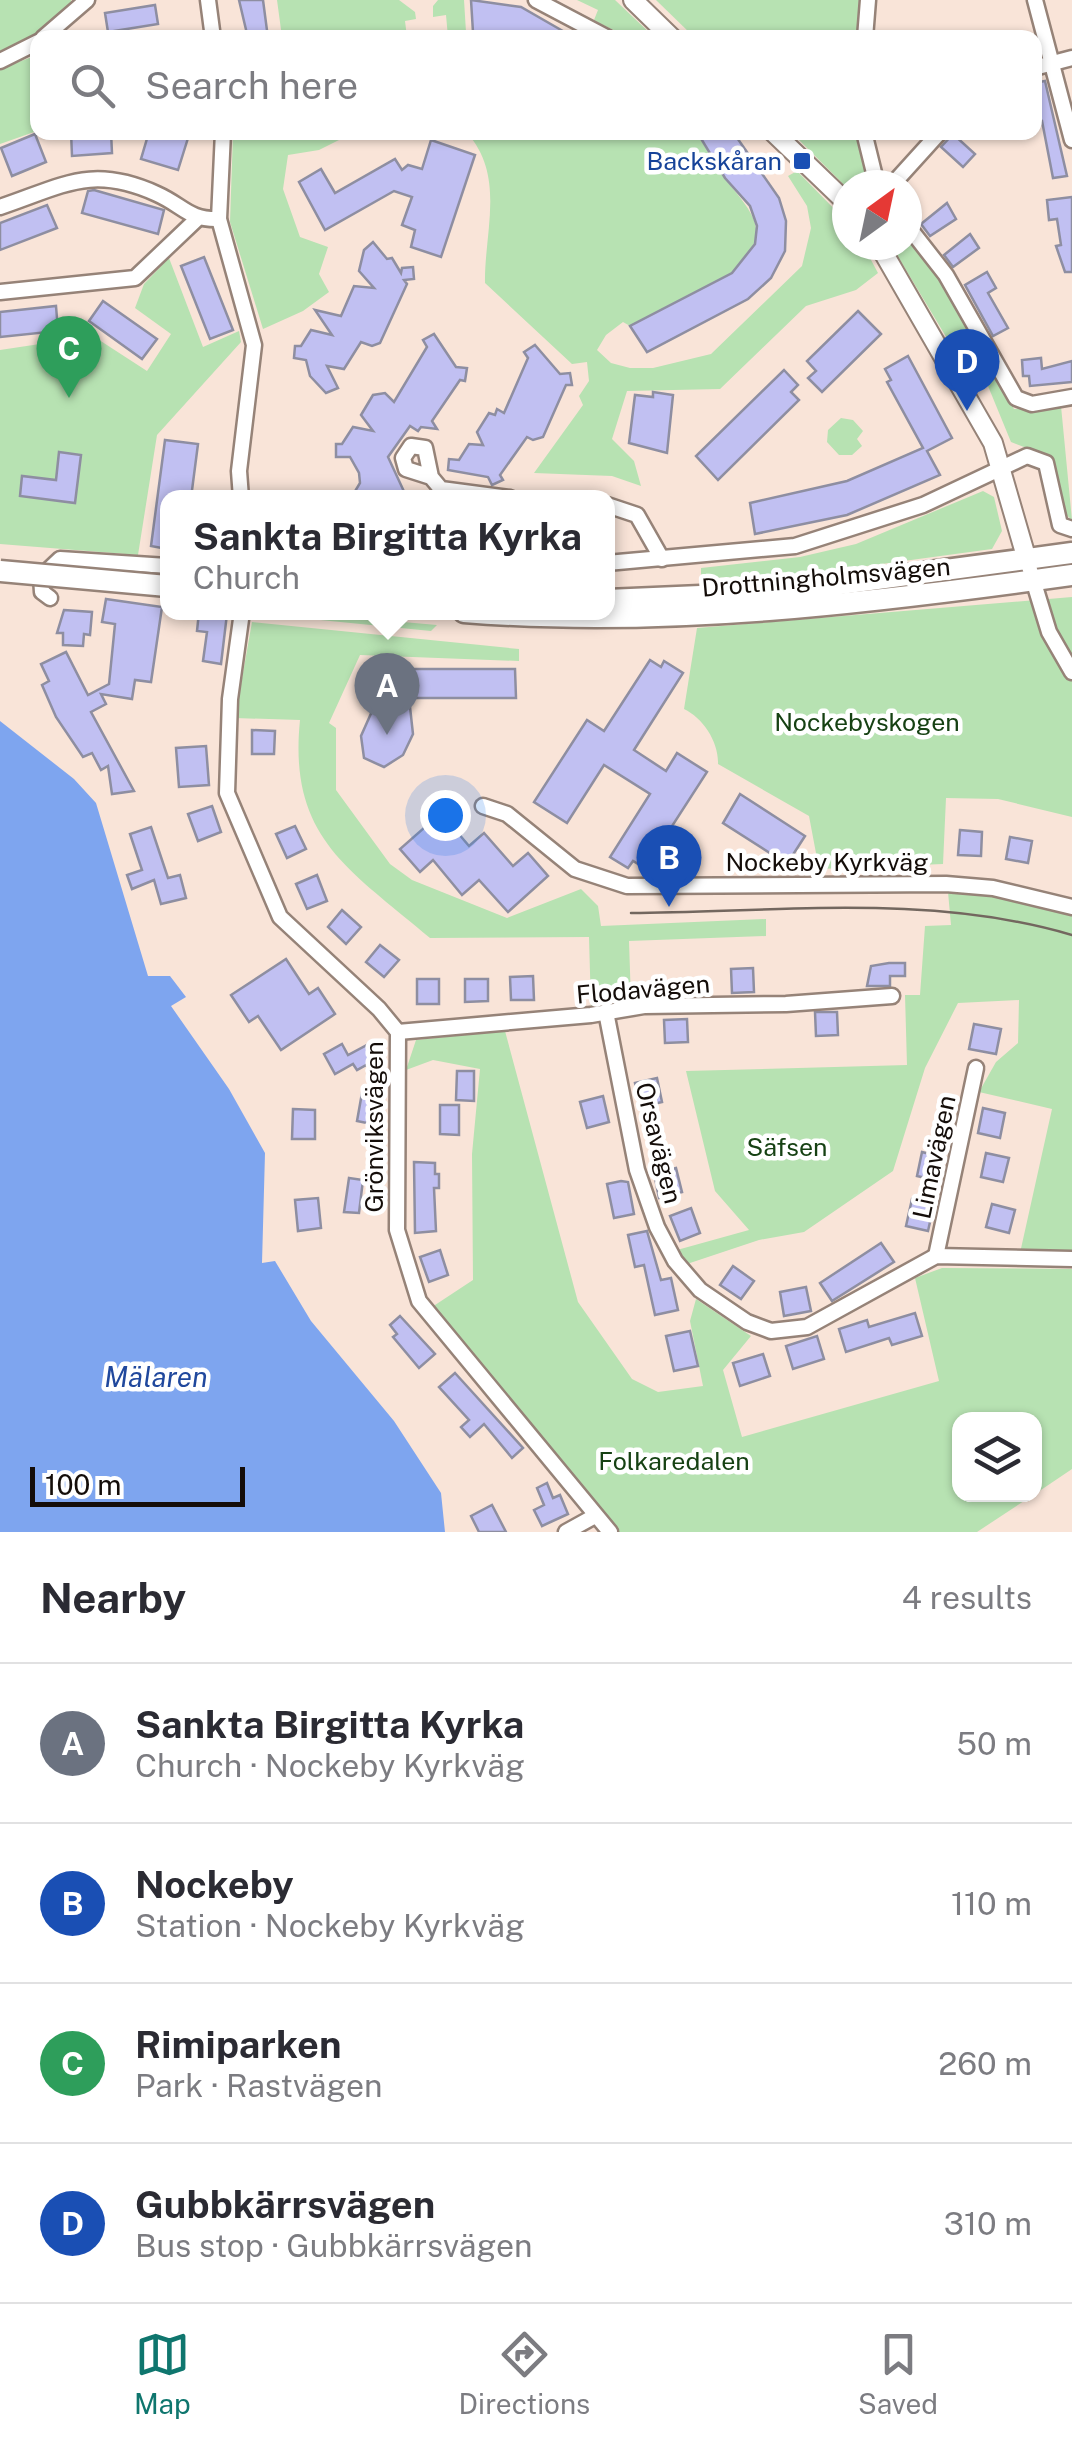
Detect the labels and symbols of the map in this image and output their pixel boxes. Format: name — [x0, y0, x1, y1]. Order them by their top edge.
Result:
place label: Backskåran — [646, 146, 782, 176]
marker: Backskåran — [791, 150, 813, 172]
north arrow — [832, 170, 922, 260]
pin: C — [36, 316, 102, 398]
pin: D — [934, 328, 1000, 411]
street label: Drottningholmsvägen — [700, 551, 952, 603]
pin: A — [354, 652, 420, 735]
park label: Nockebyskogen — [774, 707, 960, 737]
your location — [420, 790, 471, 841]
pin: B — [636, 824, 702, 907]
street label: Nockeby Kyrkväg — [725, 847, 929, 877]
street label: Flodavägen — [575, 968, 711, 1010]
street label: Grönviksvägen — [359, 1041, 389, 1213]
street label: Orsavägen — [629, 1079, 689, 1207]
street label: Limavägen — [906, 1092, 962, 1222]
park label: Säfsen — [746, 1132, 828, 1162]
water label: Mälaren — [104, 1360, 208, 1393]
park label: Folkaredalen — [598, 1446, 750, 1476]
scale bar — [30, 1462, 245, 1506]

